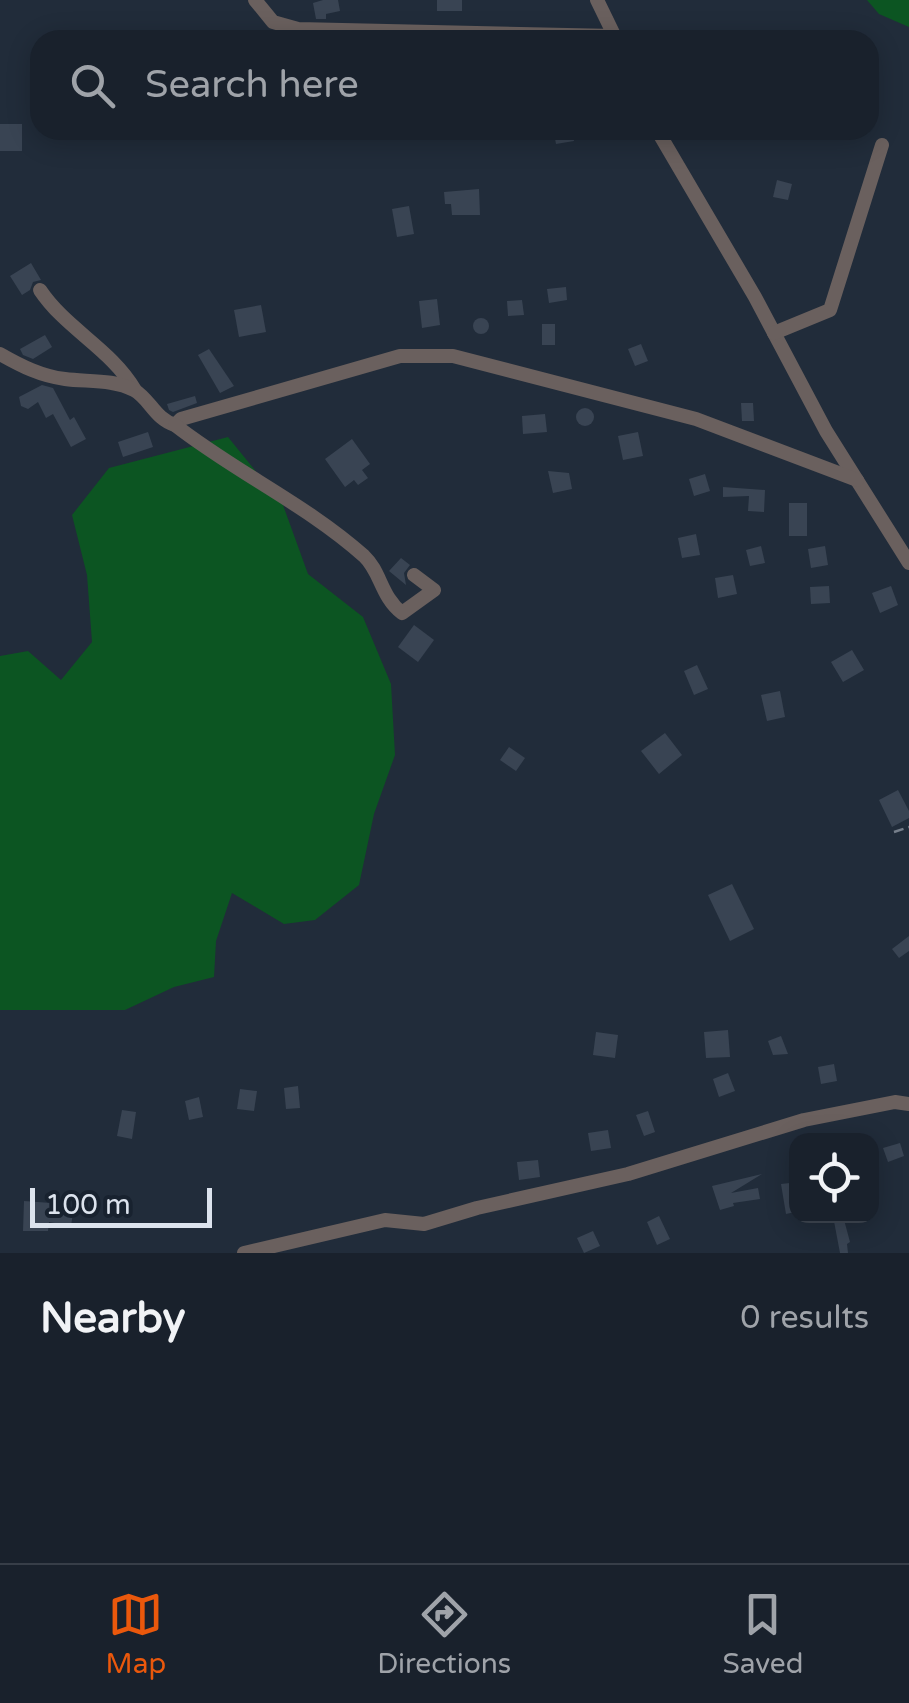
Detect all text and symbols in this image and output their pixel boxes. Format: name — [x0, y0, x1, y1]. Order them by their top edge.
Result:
search box — [30, 30, 879, 140]
icon: search — [65, 58, 120, 113]
text: Search here — [145, 62, 359, 108]
map controls — [789, 1133, 879, 1223]
button: locate — [789, 1133, 879, 1223]
scale bar — [30, 1183, 212, 1228]
text: 100 m — [45, 1188, 131, 1222]
text: Nearby — [40, 1293, 185, 1344]
text: 0 results — [740, 1299, 869, 1337]
tab: Map — [106, 1587, 166, 1681]
tab: Directions — [377, 1587, 511, 1681]
tab: Saved — [722, 1587, 803, 1681]

